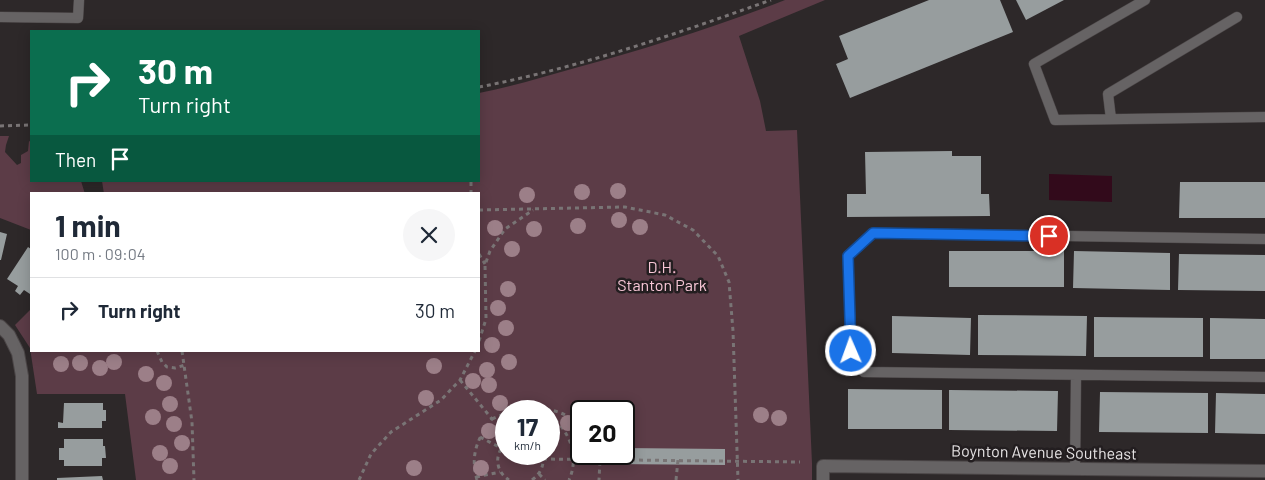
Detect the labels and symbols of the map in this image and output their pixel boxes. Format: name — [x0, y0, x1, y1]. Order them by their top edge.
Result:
pin — [1028, 215, 1070, 257]
park label: D.H. Stanton Park — [617, 257, 707, 294]
position arrow — [824, 324, 876, 376]
speed limit sign: 20 — [570, 400, 635, 465]
street label: Boynton Avenue Southeast — [951, 440, 1137, 463]

